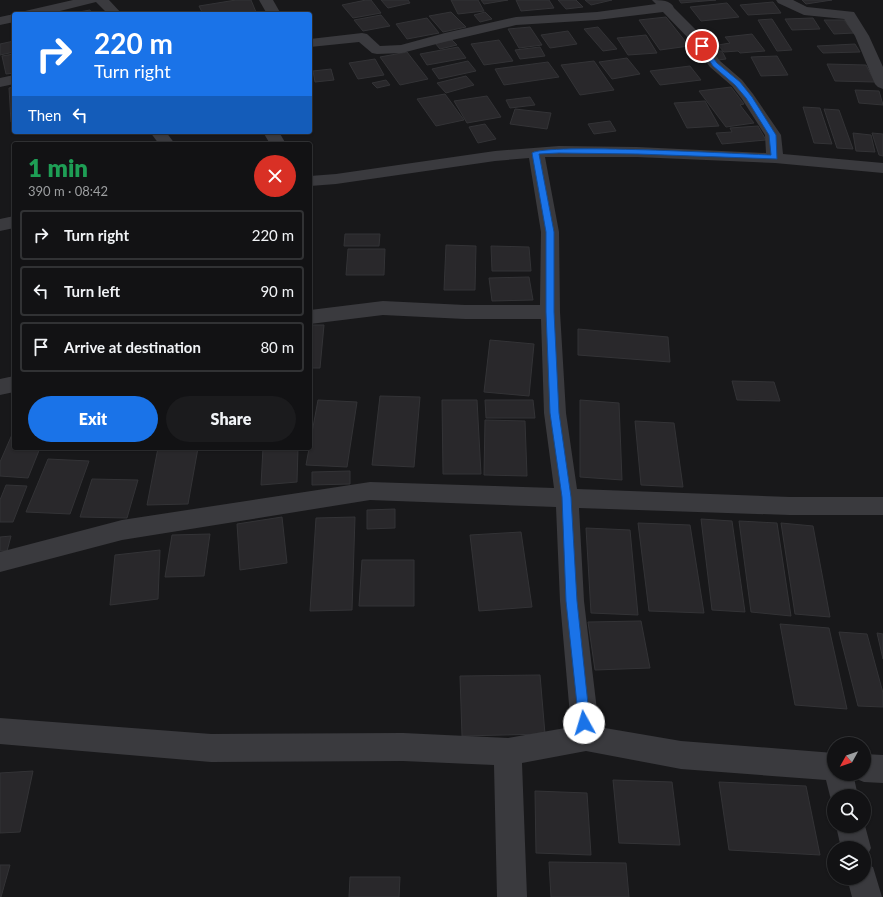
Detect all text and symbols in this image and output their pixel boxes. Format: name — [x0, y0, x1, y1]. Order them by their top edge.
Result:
text: 220 m — [94, 26, 173, 60]
icon: right — [28, 28, 80, 80]
pin — [685, 29, 719, 63]
icon: arrive — [691, 35, 713, 57]
text: Turn right — [94, 60, 171, 82]
icon: left — [69, 104, 91, 126]
text: Then — [28, 106, 61, 124]
text: 1 min — [28, 153, 88, 182]
button: close — [254, 155, 296, 197]
text: 390 m · 08:42 — [28, 183, 108, 199]
icon: right — [30, 224, 52, 246]
text: Turn right — [64, 226, 129, 244]
text: 220 m — [252, 226, 294, 244]
icon: left — [30, 280, 52, 302]
text: Turn left — [64, 282, 120, 300]
text: 90 m — [260, 282, 294, 300]
icon: arrive — [30, 336, 52, 358]
text: Arrive at destination — [64, 338, 201, 356]
text: 80 m — [260, 338, 294, 356]
button: Exit — [28, 396, 158, 442]
button: Share — [166, 396, 296, 442]
position arrow — [563, 702, 605, 744]
north arrow — [827, 737, 871, 781]
map controls — [827, 737, 871, 885]
button: search — [827, 789, 871, 833]
button: layers — [827, 841, 871, 885]

